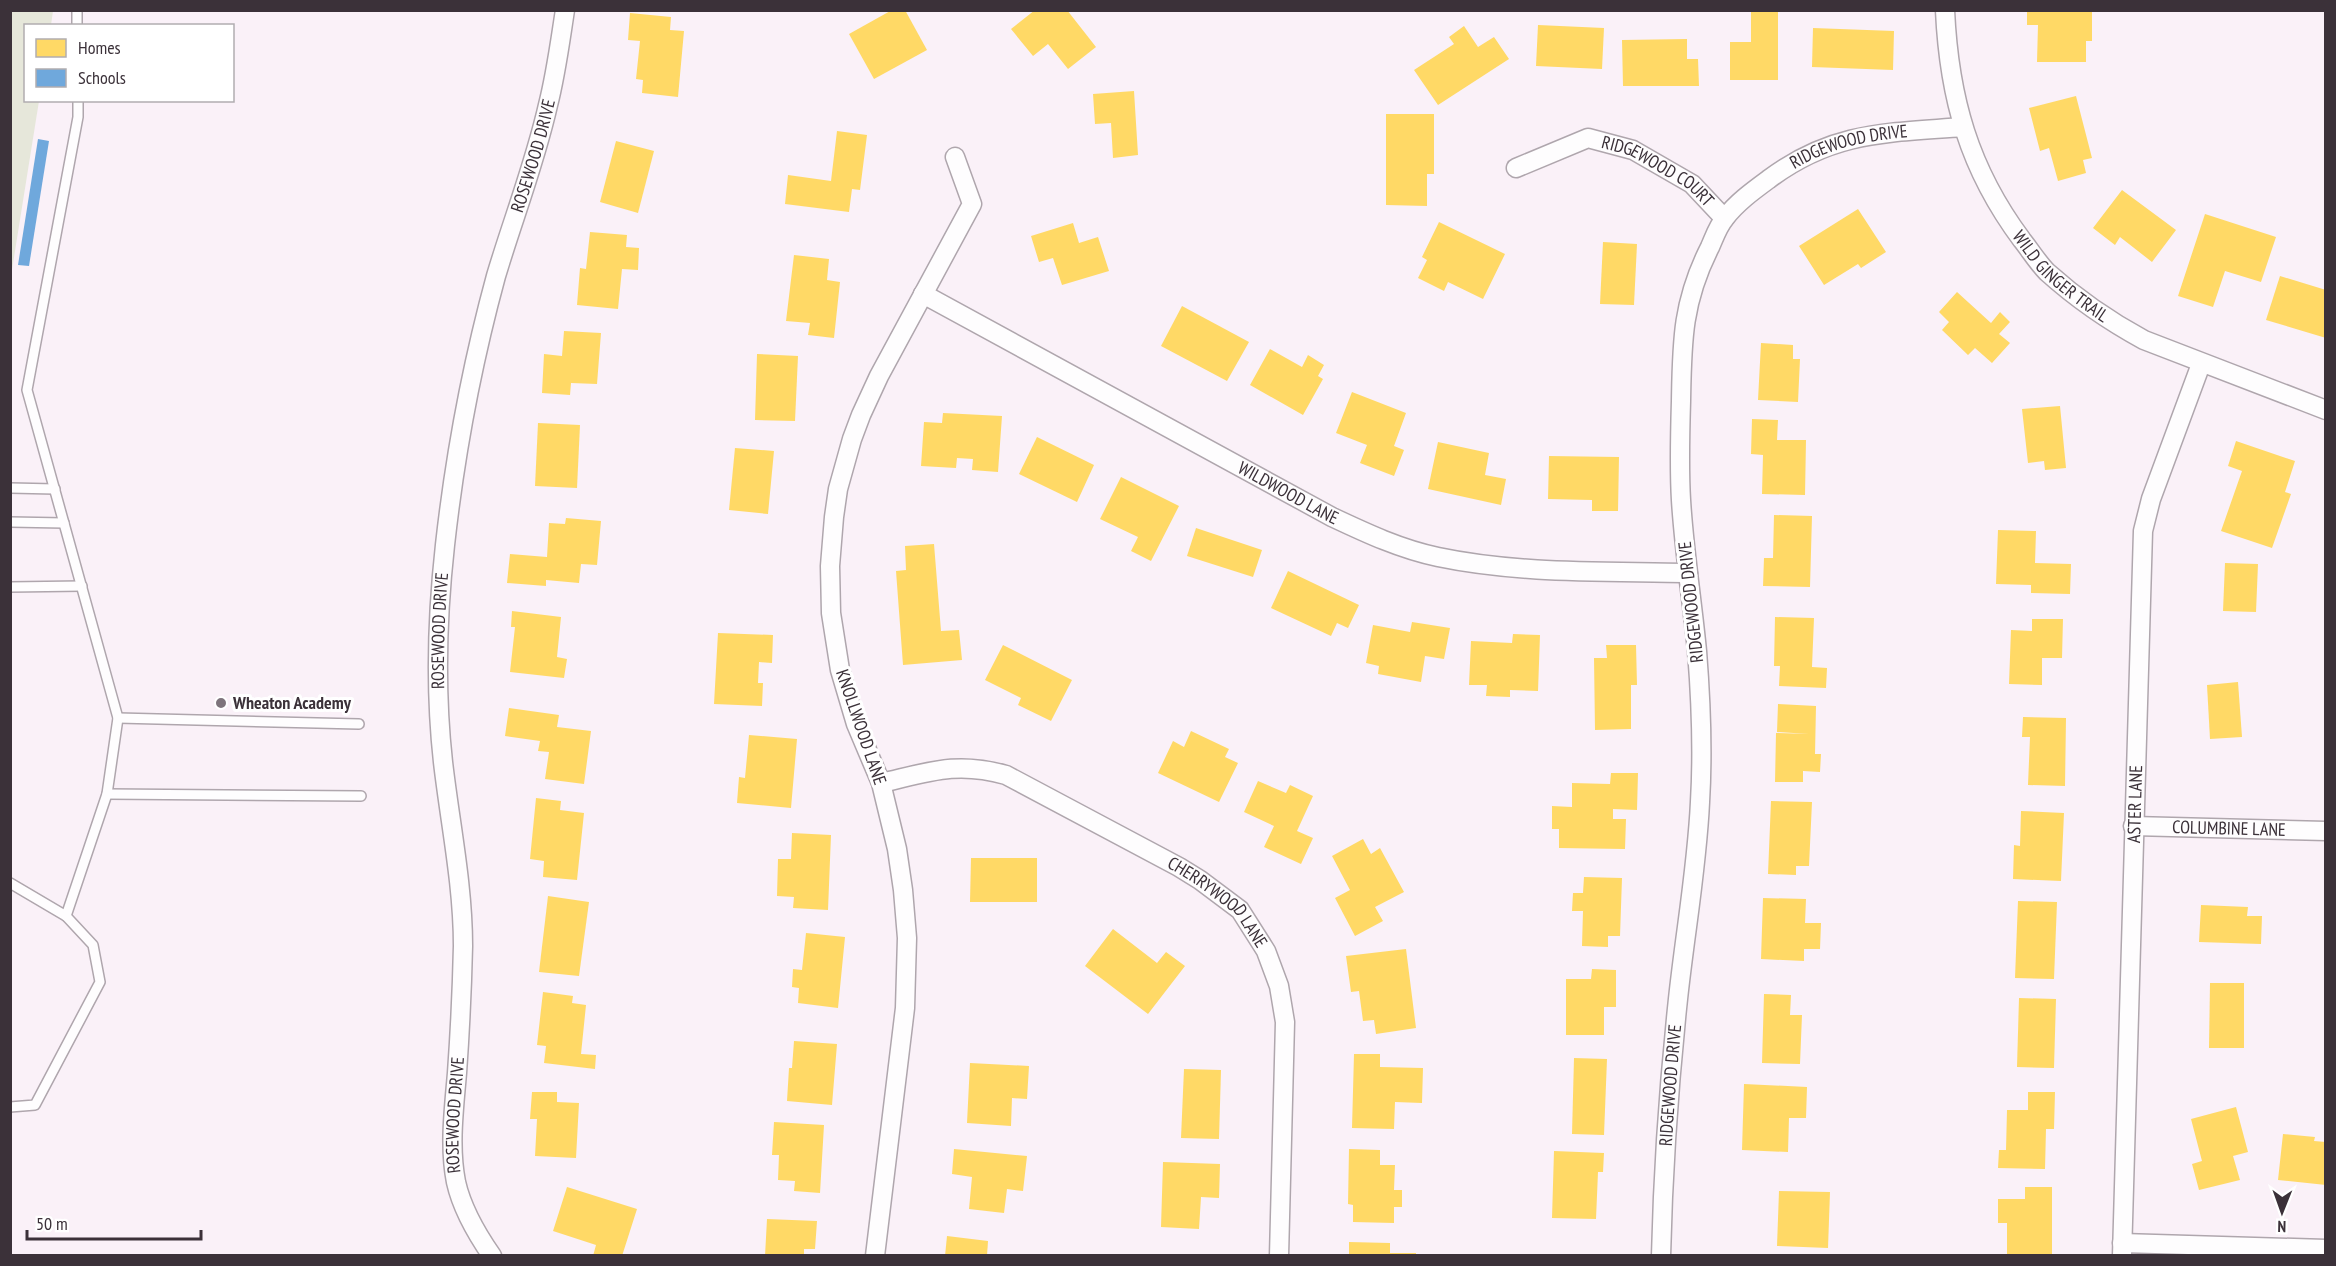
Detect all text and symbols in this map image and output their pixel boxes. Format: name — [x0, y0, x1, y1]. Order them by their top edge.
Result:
legend — [24, 24, 234, 102]
text: Homes — [78, 36, 121, 59]
text: Schools — [78, 66, 126, 89]
street label: ROSEWOOD DRIVE — [505, 97, 560, 215]
street label: RIDGEWOOD DRIVE — [1785, 119, 1909, 174]
street label: RIDGEWOOD COURT — [1599, 130, 1719, 211]
street label: WILD GINGER TRAIL — [2008, 226, 2114, 327]
street label: WILDWOOD LANE — [1234, 456, 1342, 529]
street label: RIDGEWOOD DRIVE — [1673, 540, 1708, 664]
street label: ROSEWOOD DRIVE — [426, 571, 453, 689]
street label: KNOLLWOOD LANE — [831, 666, 892, 788]
place label: Wheaton Academy — [232, 691, 352, 714]
marker: Wheaton Academy — [214, 696, 228, 710]
street label: ASTER LANE — [2122, 765, 2147, 843]
street label: COLUMBINE LANE — [2172, 815, 2286, 841]
street label: CHERRYWOOD LANE — [1164, 851, 1273, 952]
street label: RIDGEWOOD DRIVE — [1654, 1023, 1686, 1147]
street label: ROSEWOOD DRIVE — [440, 1056, 469, 1175]
north arrow — [2252, 1182, 2312, 1242]
scale bar — [27, 1203, 201, 1241]
text: 50 m — [36, 1212, 68, 1235]
text: N — [2277, 1217, 2286, 1237]

